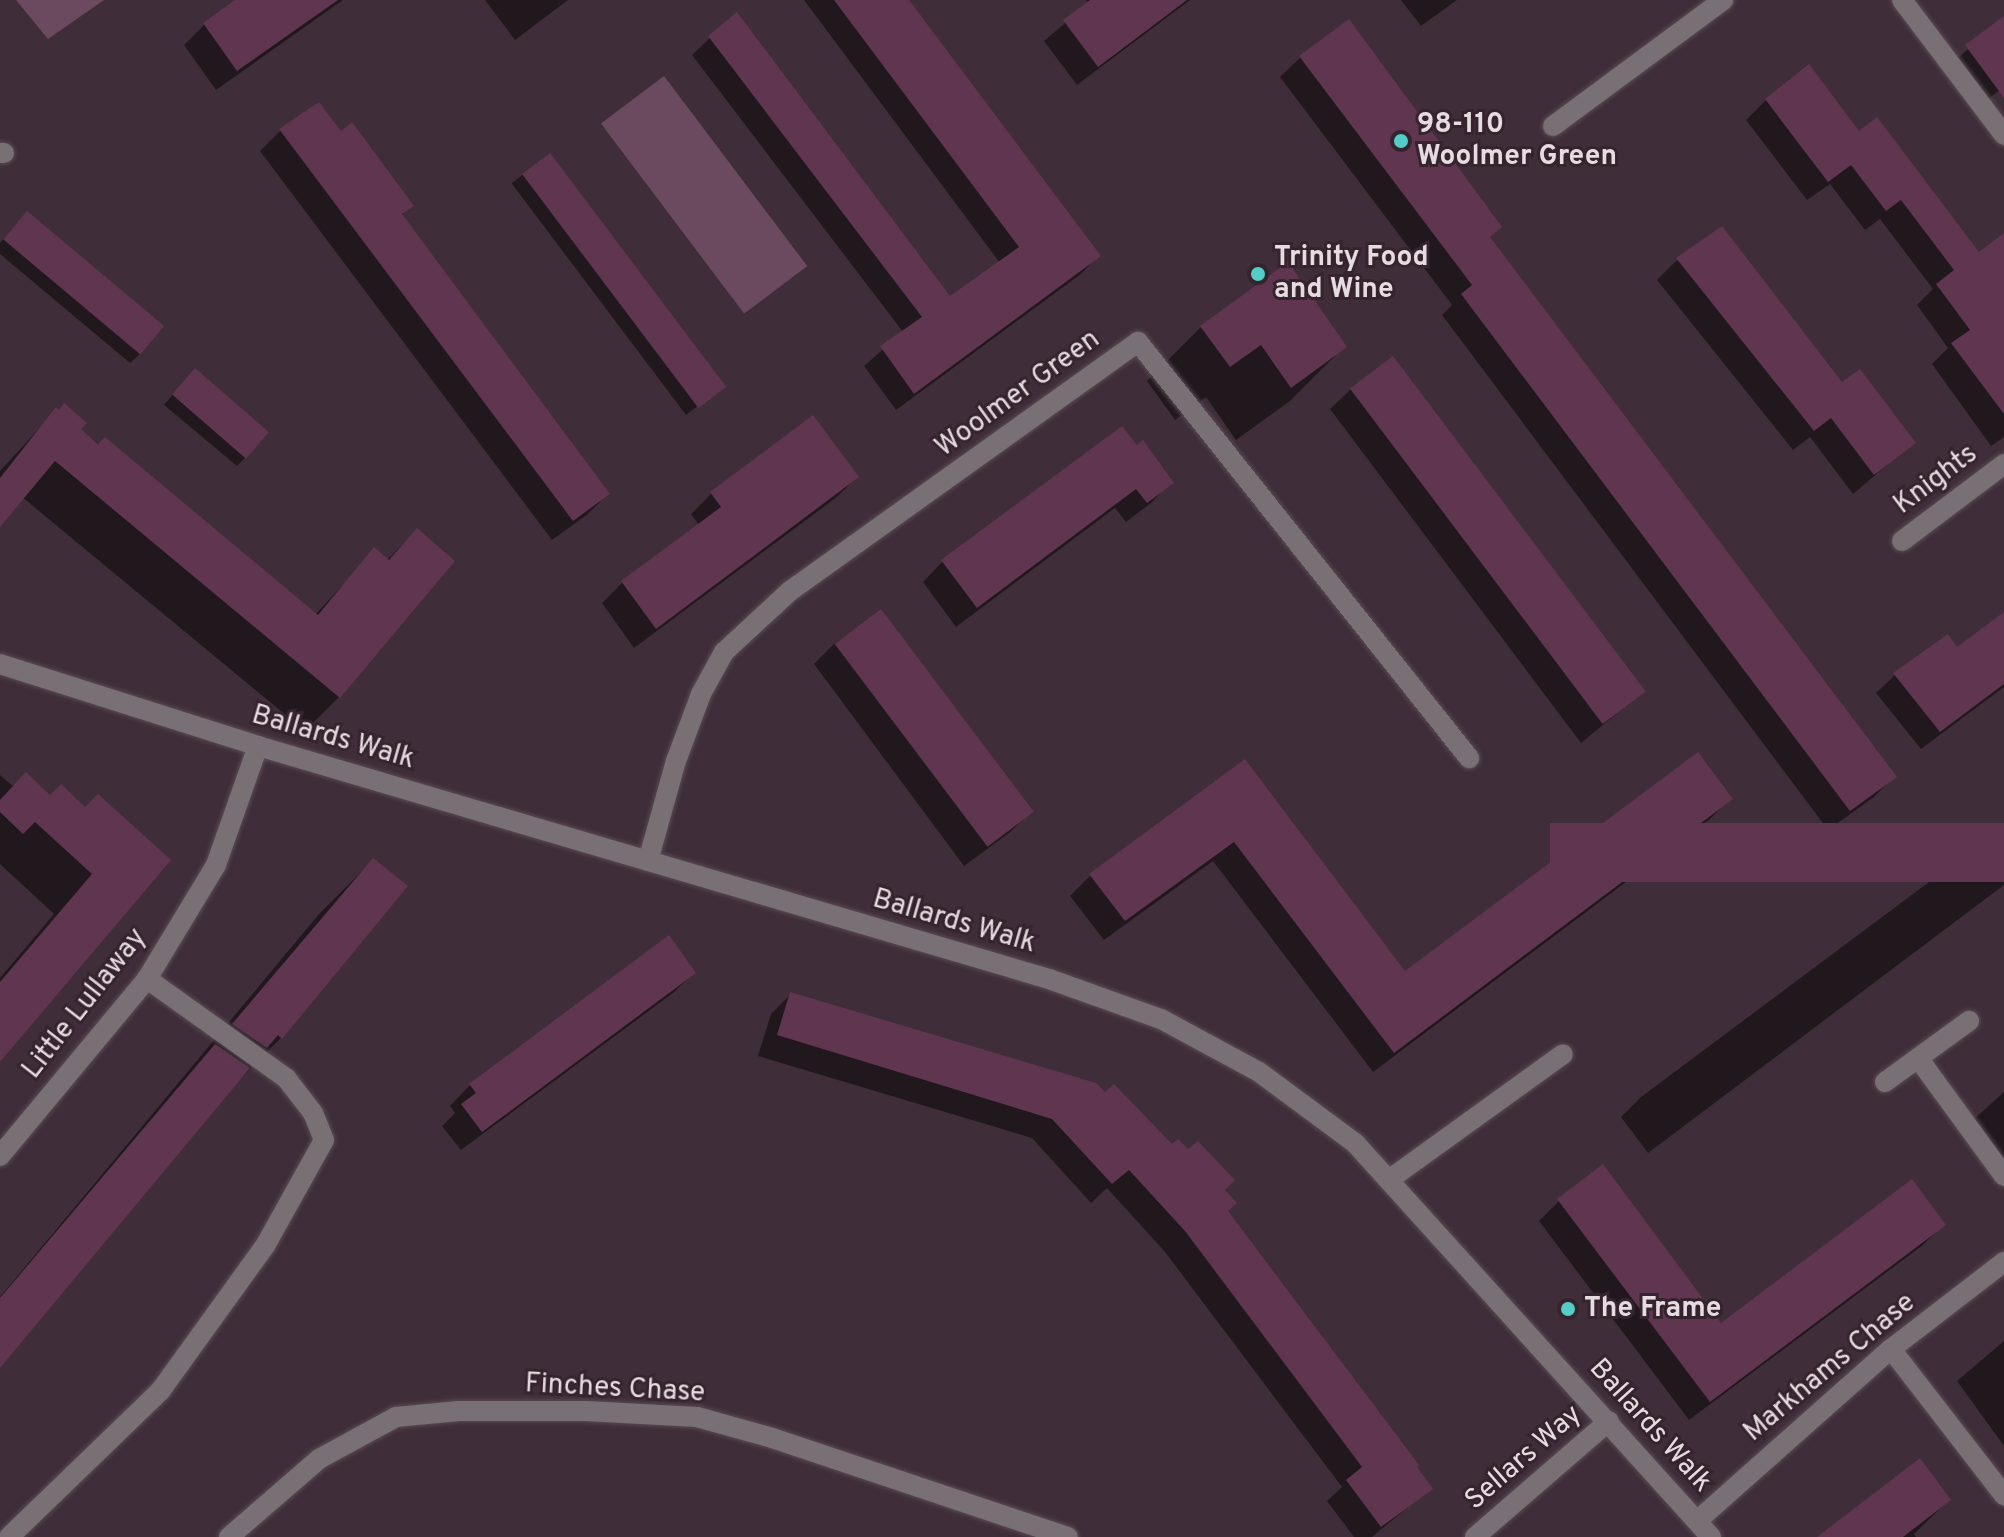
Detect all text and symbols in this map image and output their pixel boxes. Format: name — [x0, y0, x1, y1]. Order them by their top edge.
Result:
place label: 98-110 Woolmer Green — [1417, 108, 1617, 174]
marker: 98-110 Woolmer Green — [1392, 132, 1410, 150]
place label: Trinity Food and Wine — [1274, 241, 1429, 307]
marker: Trinity Food and Wine — [1249, 265, 1267, 283]
street label: Woolmer Green — [929, 323, 1107, 465]
street label: Knights — [1888, 438, 1984, 522]
street label: Ballards Walk — [247, 699, 419, 777]
street label: Ballards Walk — [868, 883, 1040, 961]
street label: Little Lullaway — [16, 922, 154, 1086]
street label: Markhams Chase — [1737, 1287, 1923, 1449]
place label: The Frame — [1584, 1292, 1721, 1326]
marker: The Frame — [1559, 1300, 1577, 1318]
street label: Ballards Walk — [1581, 1352, 1719, 1500]
street label: Finches Chase — [524, 1368, 706, 1410]
street label: Sellars Way — [1459, 1398, 1589, 1518]

